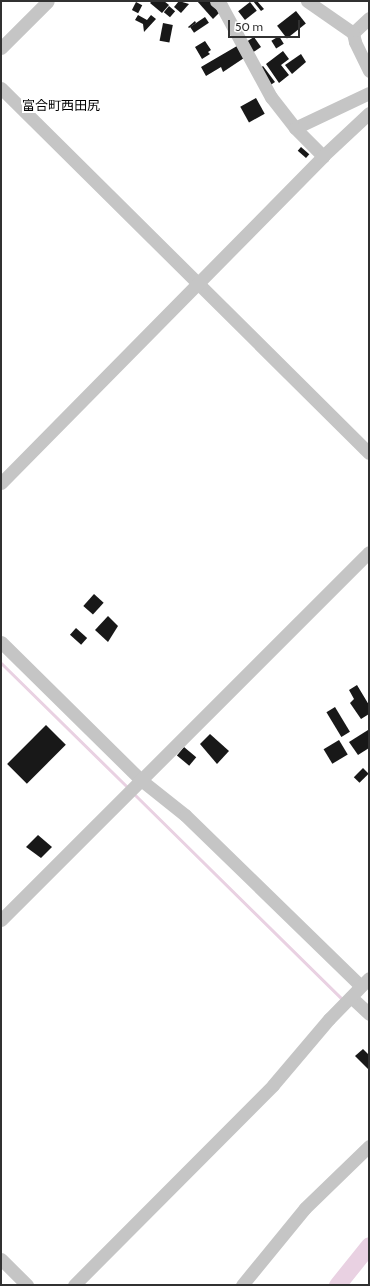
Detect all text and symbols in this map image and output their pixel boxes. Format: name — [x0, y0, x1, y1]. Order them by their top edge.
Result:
scale bar — [230, 12, 302, 38]
text: 50 m — [235, 19, 263, 34]
district label: 富合町西田尻 — [22, 97, 100, 113]

